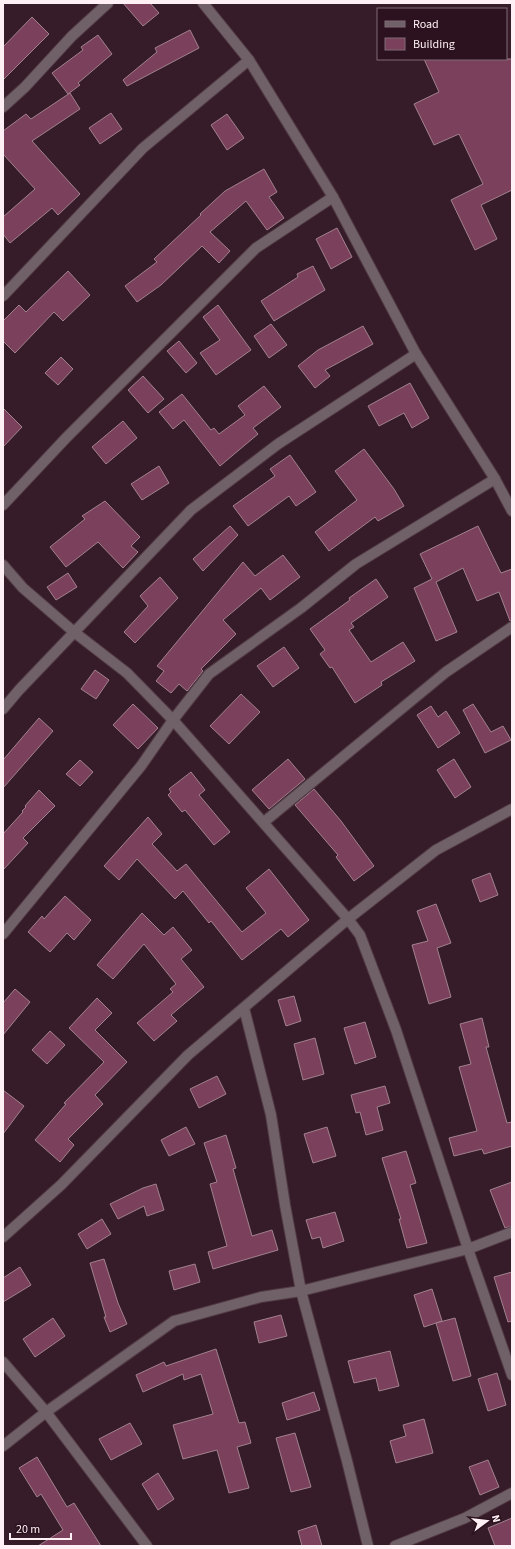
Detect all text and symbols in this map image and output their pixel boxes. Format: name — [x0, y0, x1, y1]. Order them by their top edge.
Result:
legend — [377, 8, 507, 60]
text: Road — [413, 16, 439, 33]
text: Building — [413, 36, 455, 53]
north arrow — [467, 1501, 507, 1541]
text: N — [488, 1513, 504, 1524]
scale bar — [10, 1515, 71, 1541]
text: 20 m — [16, 1521, 40, 1538]

